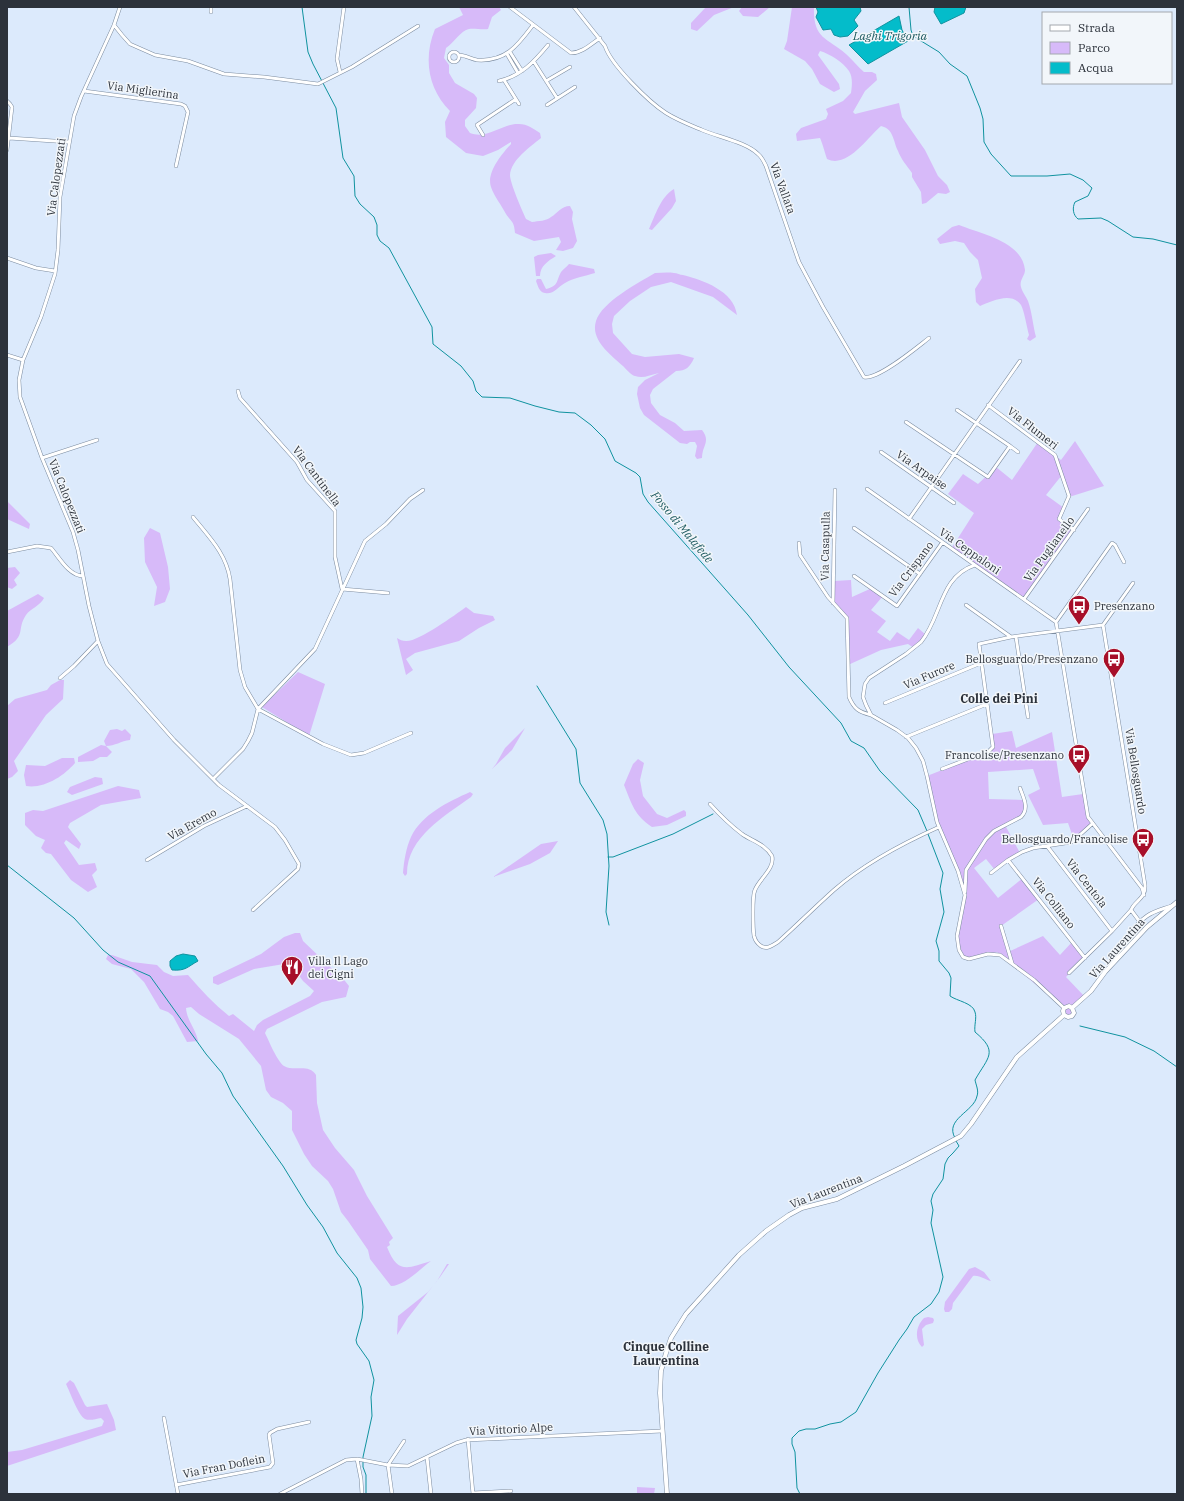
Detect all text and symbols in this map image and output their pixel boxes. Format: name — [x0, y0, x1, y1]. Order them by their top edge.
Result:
legend — [1042, 12, 1172, 84]
text: Strada — [1078, 20, 1115, 35]
water label: Laghi Trigoria — [852, 28, 928, 43]
text: Parco — [1078, 40, 1110, 55]
text: Acqua — [1078, 60, 1114, 75]
street label: Via Miglierina — [106, 78, 180, 102]
street label: Via Calopezzati — [44, 137, 68, 217]
street label: Via Vallata — [767, 160, 799, 216]
street label: Via Flumeri — [1005, 404, 1062, 453]
street label: Via Cantinella — [290, 443, 344, 509]
street label: Via Arpaise — [894, 447, 950, 493]
street label: Via Calopezzati — [46, 457, 88, 536]
water label: Fosso di Malafede — [647, 487, 717, 566]
street label: Via Casapulla — [817, 511, 833, 581]
street label: Via Puglianello — [1021, 514, 1077, 584]
street label: Via Ceppaloni — [937, 525, 1004, 578]
street label: Via Crispano — [886, 538, 936, 600]
bus stop icon: Presenzano — [1066, 593, 1092, 626]
place label: Presenzano — [1094, 599, 1155, 613]
bus stop icon: Bellosguardo/Presenzano — [1101, 646, 1127, 679]
place label: Bellosguardo/Presenzano — [965, 652, 1098, 666]
street label: Via Furore — [901, 658, 957, 692]
district label: Colle dei Pini — [960, 691, 1038, 706]
street label: Via Bellosguardo — [1122, 727, 1150, 815]
bus stop icon: Francolise/Presenzano — [1066, 742, 1092, 775]
place label: Francolise/Presenzano — [945, 748, 1064, 762]
street label: Via Eremo — [165, 805, 219, 843]
bus stop icon: Bellosguardo/Francolise — [1130, 826, 1156, 859]
place label: Bellosguardo/Francolise — [1002, 832, 1128, 846]
street label: Via Centola — [1063, 856, 1111, 910]
street label: Via Colliano — [1030, 874, 1078, 932]
street label: Via Laurentina — [1086, 915, 1148, 981]
restaurant icon: Villa Il Lago dei Cigni — [279, 954, 305, 987]
place label: Villa Il Lago dei Cigni — [308, 954, 368, 981]
street label: Via Laurentina — [788, 1171, 864, 1211]
district label: Cinque Colline Laurentina — [623, 1339, 709, 1368]
street label: Via Vittorio Alpe — [469, 1420, 553, 1438]
street label: Via Fran Doflein — [182, 1451, 266, 1481]

